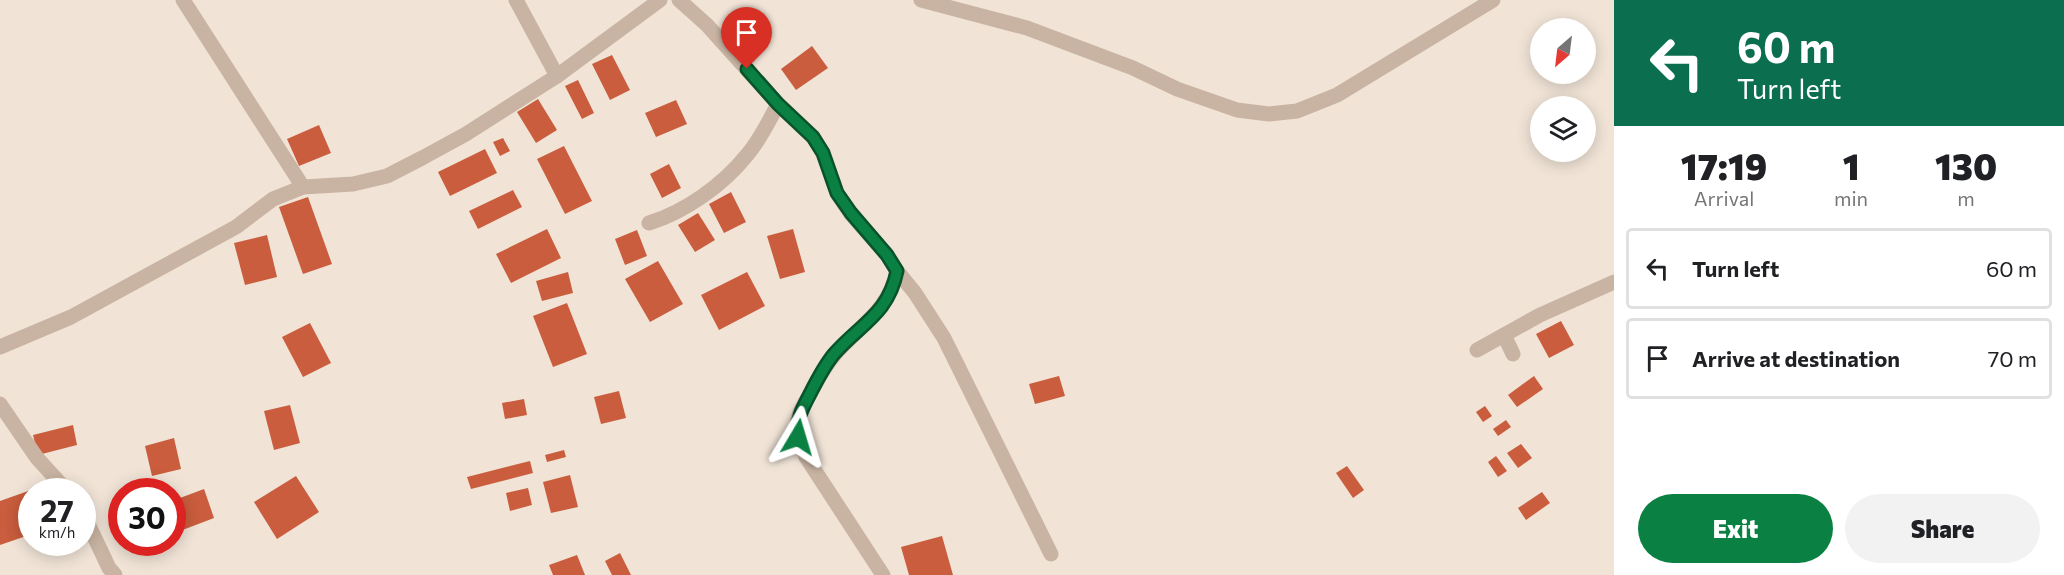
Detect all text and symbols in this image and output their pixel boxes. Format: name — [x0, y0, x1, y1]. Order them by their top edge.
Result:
pin — [721, 7, 772, 69]
icon: arrive — [730, 16, 763, 49]
north arrow — [1530, 18, 1596, 84]
map controls — [1530, 18, 1596, 162]
text: 60 m — [1737, 20, 1836, 72]
icon: left — [1638, 24, 1716, 102]
text: Turn left — [1737, 72, 1841, 105]
button: layers — [1530, 96, 1596, 162]
text: 17:19 — [1681, 143, 1767, 187]
text: 1 — [1843, 143, 1859, 187]
text: 130 — [1935, 143, 1997, 187]
text: Arrival — [1694, 186, 1754, 210]
text: min — [1834, 186, 1868, 210]
text: m — [1957, 186, 1975, 210]
icon: left — [1641, 252, 1674, 285]
text: Turn left — [1692, 255, 1779, 282]
text: 60 m — [1986, 255, 2037, 282]
icon: arrive — [1641, 342, 1674, 375]
text: Arrive at destination — [1692, 345, 1900, 372]
text: 70 m — [1988, 345, 2037, 372]
position arrow — [766, 405, 830, 469]
speed limit sign: 30 — [108, 478, 186, 556]
text: 27 — [40, 491, 74, 528]
button: Exit — [1638, 494, 1833, 563]
button: Share — [1845, 494, 2040, 563]
text: km/h — [39, 523, 75, 541]

